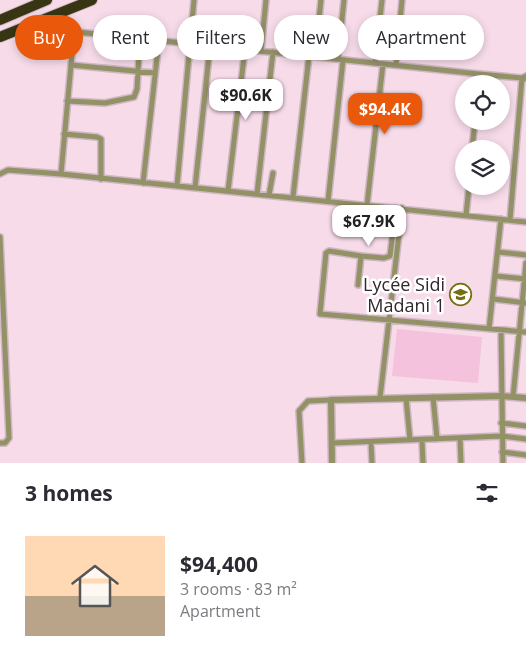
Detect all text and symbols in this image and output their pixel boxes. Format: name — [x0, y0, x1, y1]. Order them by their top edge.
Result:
chip: Buy — [15, 15, 83, 60]
chip: Rent — [93, 15, 167, 60]
chip: Filters — [177, 15, 264, 60]
chip: New — [274, 15, 348, 60]
chip: Apartment — [358, 15, 484, 60]
map controls — [455, 75, 510, 195]
button: locate — [455, 75, 510, 130]
pin: $90.6K — [205, 78, 287, 121]
text: $90.6K — [220, 84, 272, 106]
pin: $94.4K — [344, 92, 426, 135]
text: $94.4K — [359, 98, 411, 120]
button: layers — [455, 140, 510, 195]
pin: $67.9K — [328, 204, 410, 247]
text: $67.9K — [343, 210, 395, 232]
place label: Lycée Sidi Madani 1 — [363, 272, 445, 317]
school or university icon: Lycée Sidi Madani 1 — [449, 283, 473, 307]
text: 3 homes — [25, 479, 113, 507]
icon: filters — [473, 479, 501, 507]
text: $94,400 — [180, 550, 258, 578]
icon: home — [65, 556, 125, 616]
text: 3 rooms · 83 m² — [180, 578, 297, 600]
text: Apartment — [180, 600, 260, 622]

